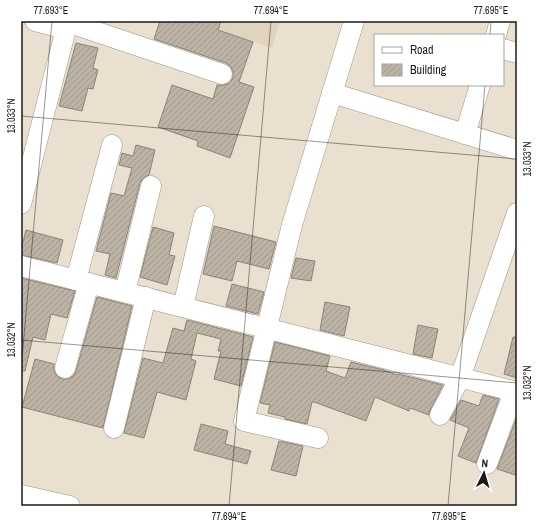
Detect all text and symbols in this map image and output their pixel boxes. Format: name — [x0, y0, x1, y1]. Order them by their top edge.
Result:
text: 77.693°E — [34, 4, 68, 17]
text: 77.694°E — [254, 4, 288, 17]
text: 77.695°E — [474, 4, 508, 17]
legend — [374, 34, 504, 86]
text: Road — [410, 42, 434, 58]
text: Building — [410, 62, 447, 78]
text: 13.033°N — [5, 98, 18, 134]
text: 13.033°N — [521, 141, 534, 177]
text: 13.032°N — [5, 322, 18, 358]
text: 13.032°N — [521, 365, 534, 401]
north arrow — [464, 453, 504, 493]
text: N — [481, 456, 489, 470]
text: 77.694°E — [212, 510, 246, 523]
text: 77.695°E — [432, 510, 466, 523]

